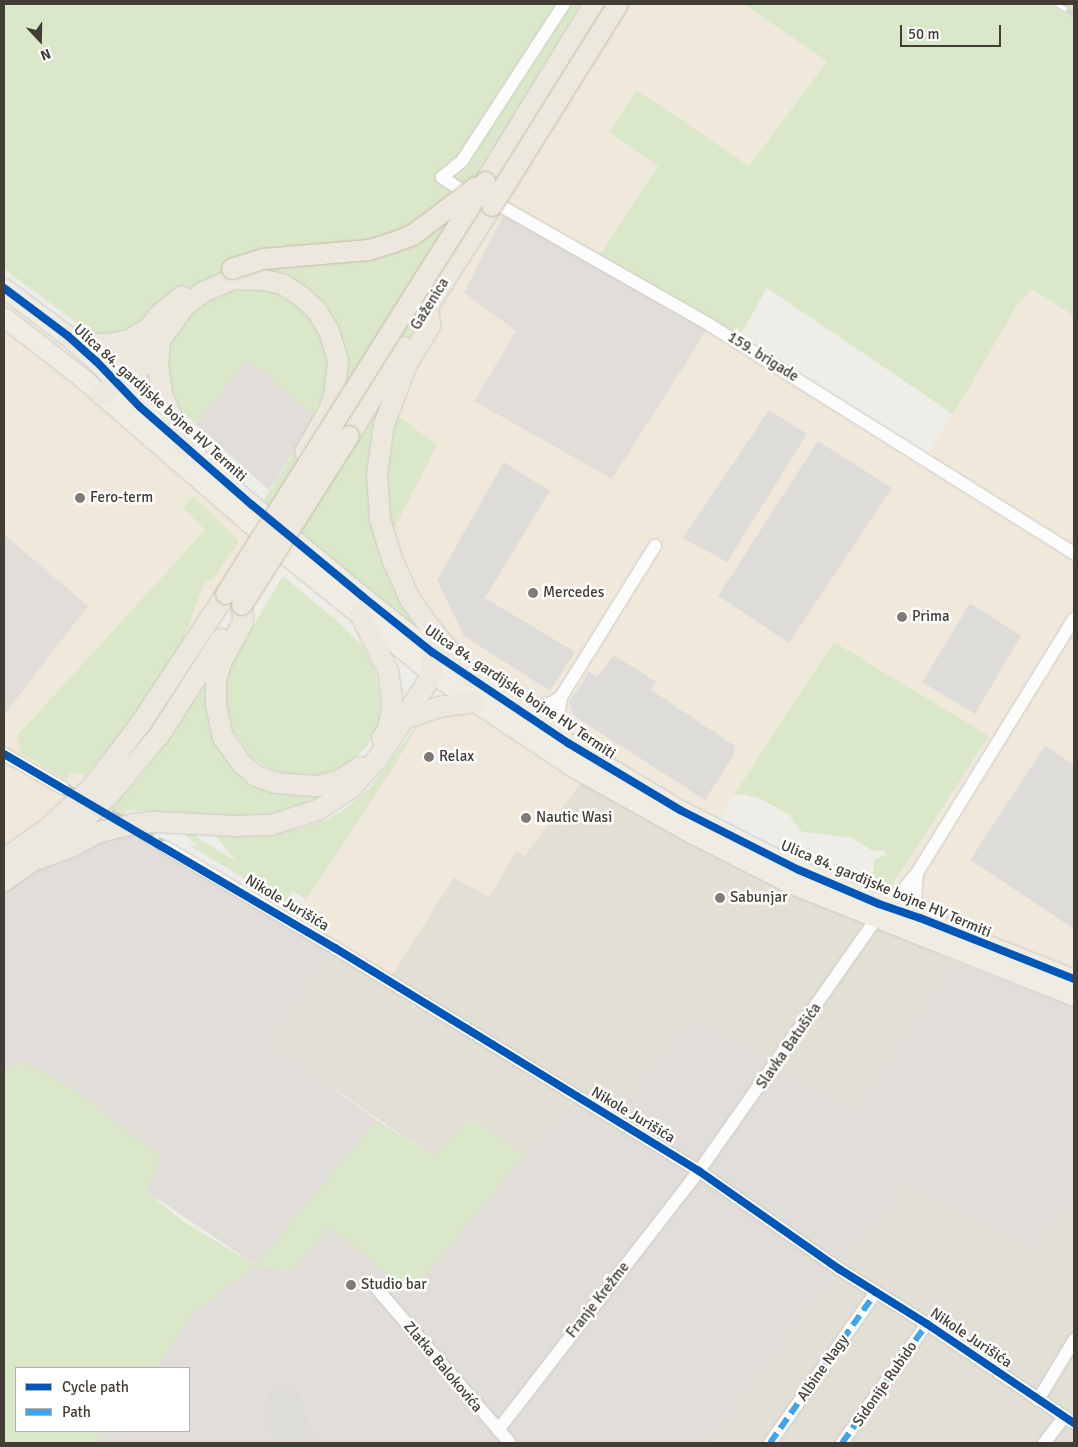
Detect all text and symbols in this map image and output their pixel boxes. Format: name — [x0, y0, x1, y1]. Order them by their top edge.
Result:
north arrow — [15, 15, 65, 65]
scale bar — [903, 15, 1004, 47]
text: 50 m — [908, 25, 939, 43]
text: N — [38, 45, 53, 64]
street label: Gaženica — [407, 275, 453, 333]
street label: Ulica 84. gardijske bojne HV Termiti — [70, 320, 250, 486]
street label: 159. brigade — [724, 328, 802, 386]
place label: Fero-term — [90, 489, 153, 507]
marker: Fero-term — [74, 492, 86, 504]
place label: Mercedes — [543, 584, 604, 602]
marker: Mercedes — [527, 587, 539, 599]
place label: Prima — [912, 608, 950, 626]
marker: Prima — [896, 611, 908, 623]
street label: Ulica 84. gardijske bojne HV Termiti — [421, 621, 619, 763]
place label: Relax — [439, 748, 474, 766]
marker: Relax — [423, 751, 435, 763]
place label: Nautic Wasi — [536, 809, 612, 827]
marker: Nautic Wasi — [520, 812, 532, 824]
street label: Ulica 84. gardijske bojne HV Termiti — [778, 836, 994, 942]
street label: Nikole Jurišića — [242, 871, 332, 935]
place label: Sabunjar — [730, 889, 788, 907]
marker: Sabunjar — [714, 892, 726, 904]
street label: Slavka Batušića — [753, 1000, 825, 1092]
street label: Nikole Jurišića — [588, 1083, 678, 1147]
street label: Franje Krežme — [563, 1258, 633, 1342]
place label: Studio bar — [361, 1276, 427, 1294]
marker: Studio bar — [345, 1279, 357, 1291]
street label: Nikole Jurišića — [927, 1304, 1015, 1372]
street label: Zlatka Balokovića — [400, 1318, 486, 1416]
street label: Albine Nagy — [794, 1331, 852, 1405]
street label: Sidonije Rubido — [849, 1338, 921, 1430]
legend — [15, 1367, 190, 1432]
text: Cycle path — [62, 1378, 129, 1396]
text: Path — [62, 1403, 91, 1421]

